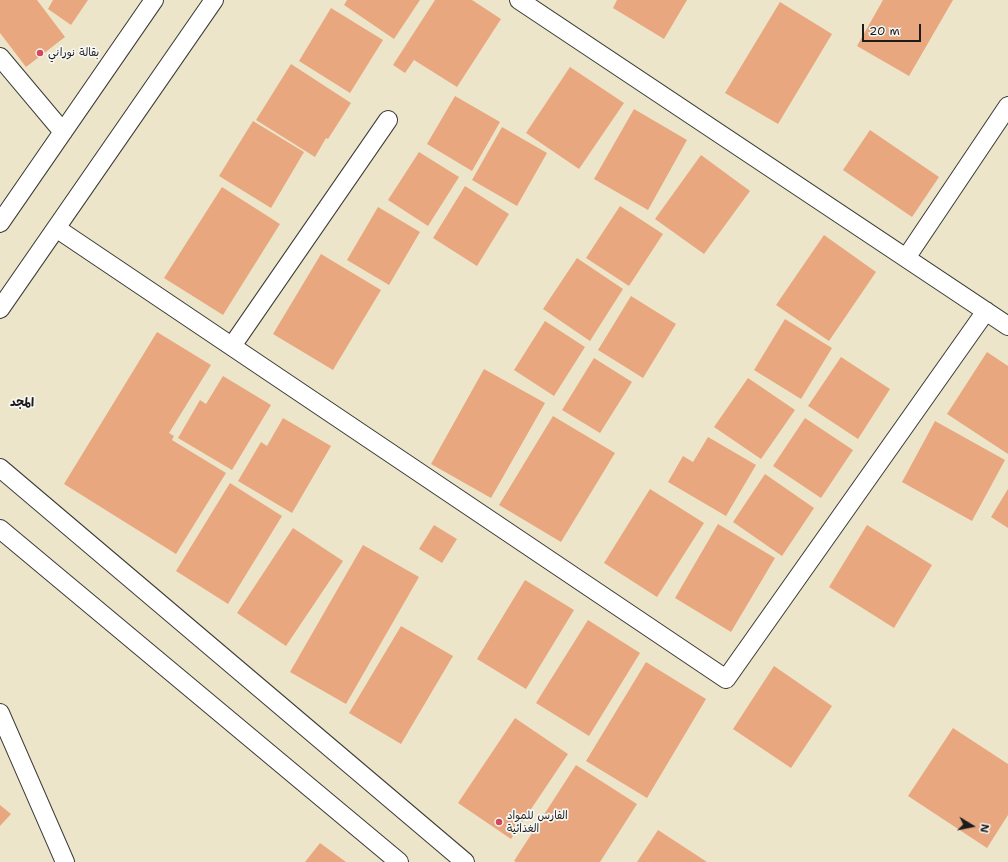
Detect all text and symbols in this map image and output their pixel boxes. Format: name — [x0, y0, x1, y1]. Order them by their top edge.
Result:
scale bar — [864, 16, 923, 42]
text: 20 m — [869, 23, 900, 39]
place label: بقالة نوراني — [48, 46, 99, 60]
marker: بقالة نوراني — [35, 48, 45, 58]
district label: المجد — [10, 396, 34, 410]
north arrow — [952, 806, 992, 846]
place label: الفارس للمواد الغذائية — [507, 809, 568, 835]
marker: الفارس للمواد الغذائية — [494, 817, 504, 827]
text: N — [976, 823, 992, 834]

